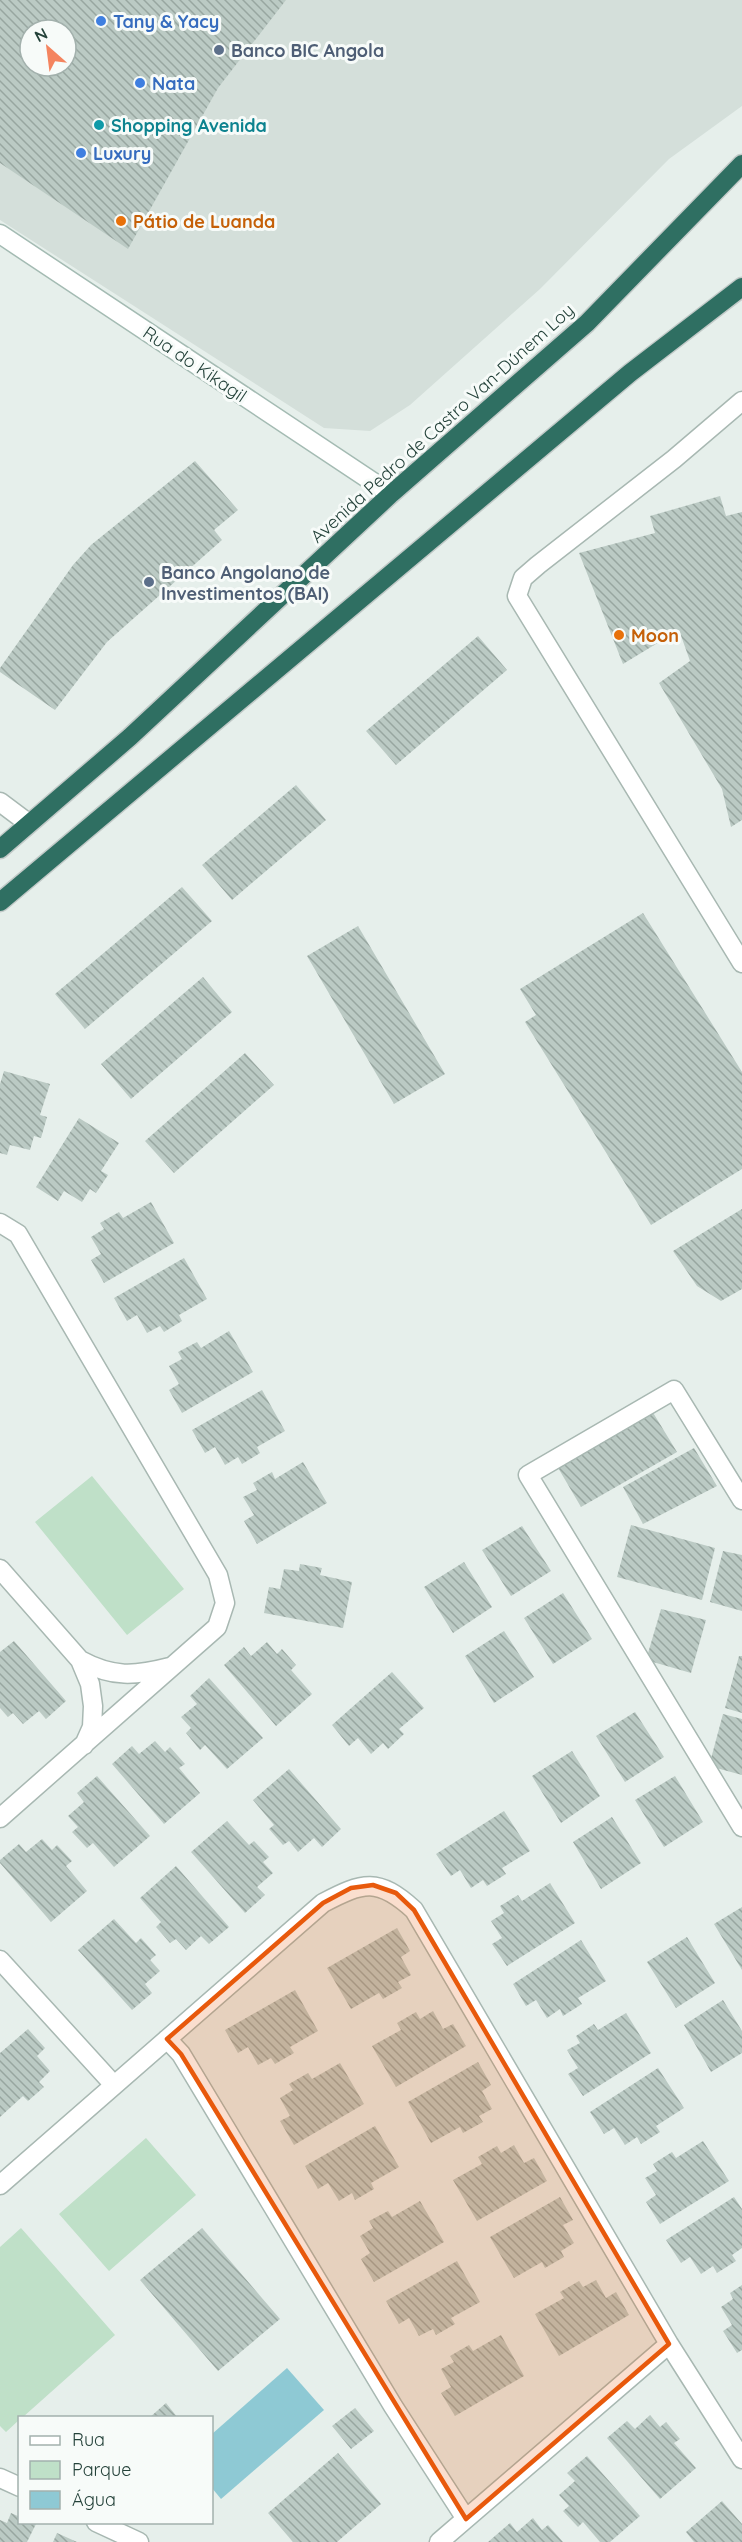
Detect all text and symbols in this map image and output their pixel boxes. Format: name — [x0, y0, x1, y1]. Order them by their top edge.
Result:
place label: Tany & Yacy — [113, 10, 219, 33]
marker: Tany & Yacy — [94, 14, 108, 28]
north arrow — [18, 18, 78, 78]
text: N — [31, 23, 51, 46]
place label: Banco BIC Angola — [231, 39, 384, 62]
marker: Banco BIC Angola — [212, 43, 226, 57]
place label: Nata — [152, 72, 195, 95]
marker: Nata — [133, 76, 147, 90]
place label: Shopping Avenida — [111, 114, 267, 137]
marker: Shopping Avenida — [92, 118, 106, 132]
place label: Luxury — [93, 142, 151, 165]
marker: Luxury — [74, 146, 88, 160]
place label: Pátio de Luanda — [133, 210, 275, 233]
marker: Pátio de Luanda — [114, 214, 128, 228]
street label: Avenida Pedro de Castro Van-Dúnem Loy — [305, 298, 579, 548]
street label: Rua do Kikagil — [139, 321, 251, 407]
place label: Banco Angolano de Investimentos (BAI) — [161, 561, 330, 605]
marker: Banco Angolano de Investimentos (BAI) — [142, 575, 156, 589]
place label: Moon — [631, 624, 679, 647]
marker: Moon — [612, 628, 626, 642]
legend — [18, 2416, 213, 2524]
text: Rua — [72, 2428, 105, 2451]
text: Parque — [72, 2458, 131, 2481]
text: Água — [72, 2488, 116, 2511]

